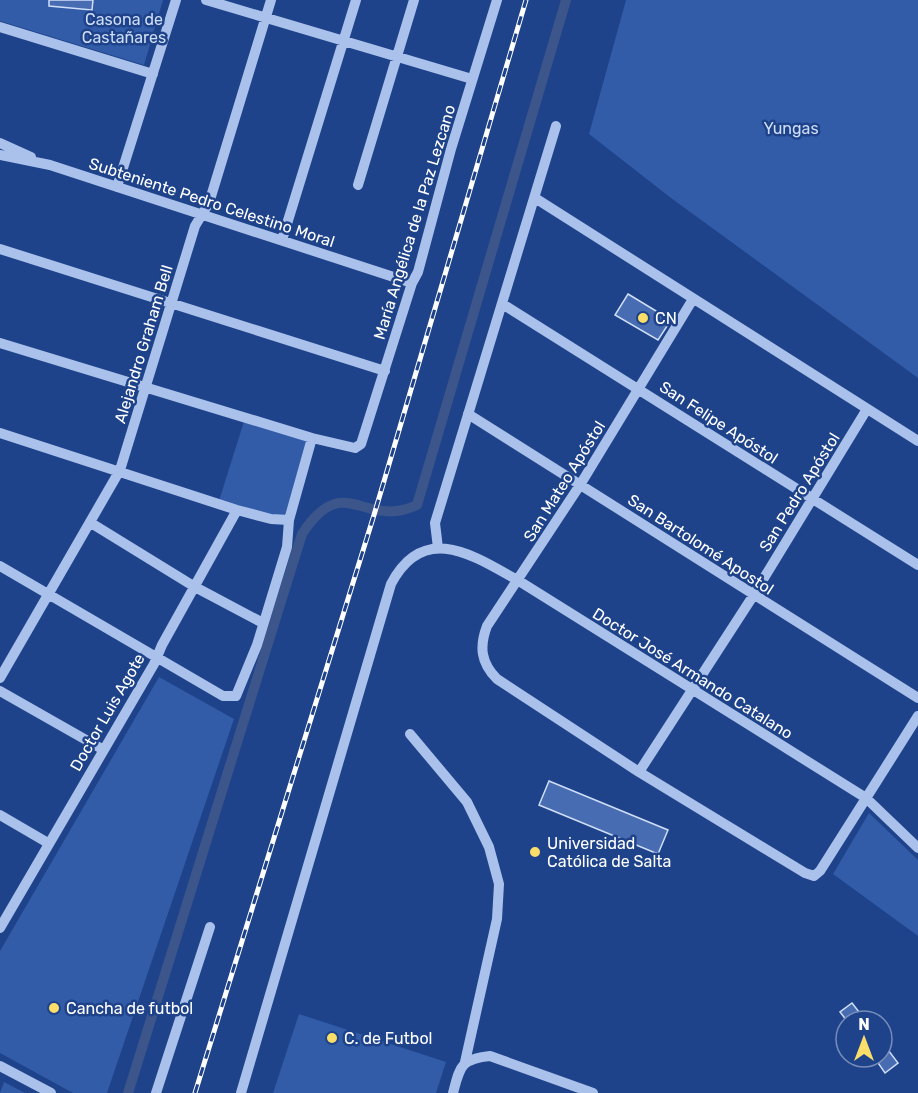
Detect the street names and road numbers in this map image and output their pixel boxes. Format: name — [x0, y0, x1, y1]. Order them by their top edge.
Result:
street label: María Angélica de la Paz Lezcano — [370, 102, 459, 342]
street label: Subteniente Pedro Celestino Moral — [87, 154, 337, 251]
street label: Alejandro Graham Bell — [110, 263, 177, 426]
street label: San Felipe Apóstol — [656, 377, 781, 468]
street label: San Mateo Apóstol — [520, 417, 609, 545]
street label: San Pedro Apóstol — [755, 429, 844, 555]
street label: San Bartolomé Apostol — [624, 490, 777, 599]
street label: Doctor José Armando Catalano — [589, 604, 796, 743]
street label: Doctor Luis Agote — [66, 650, 149, 774]

